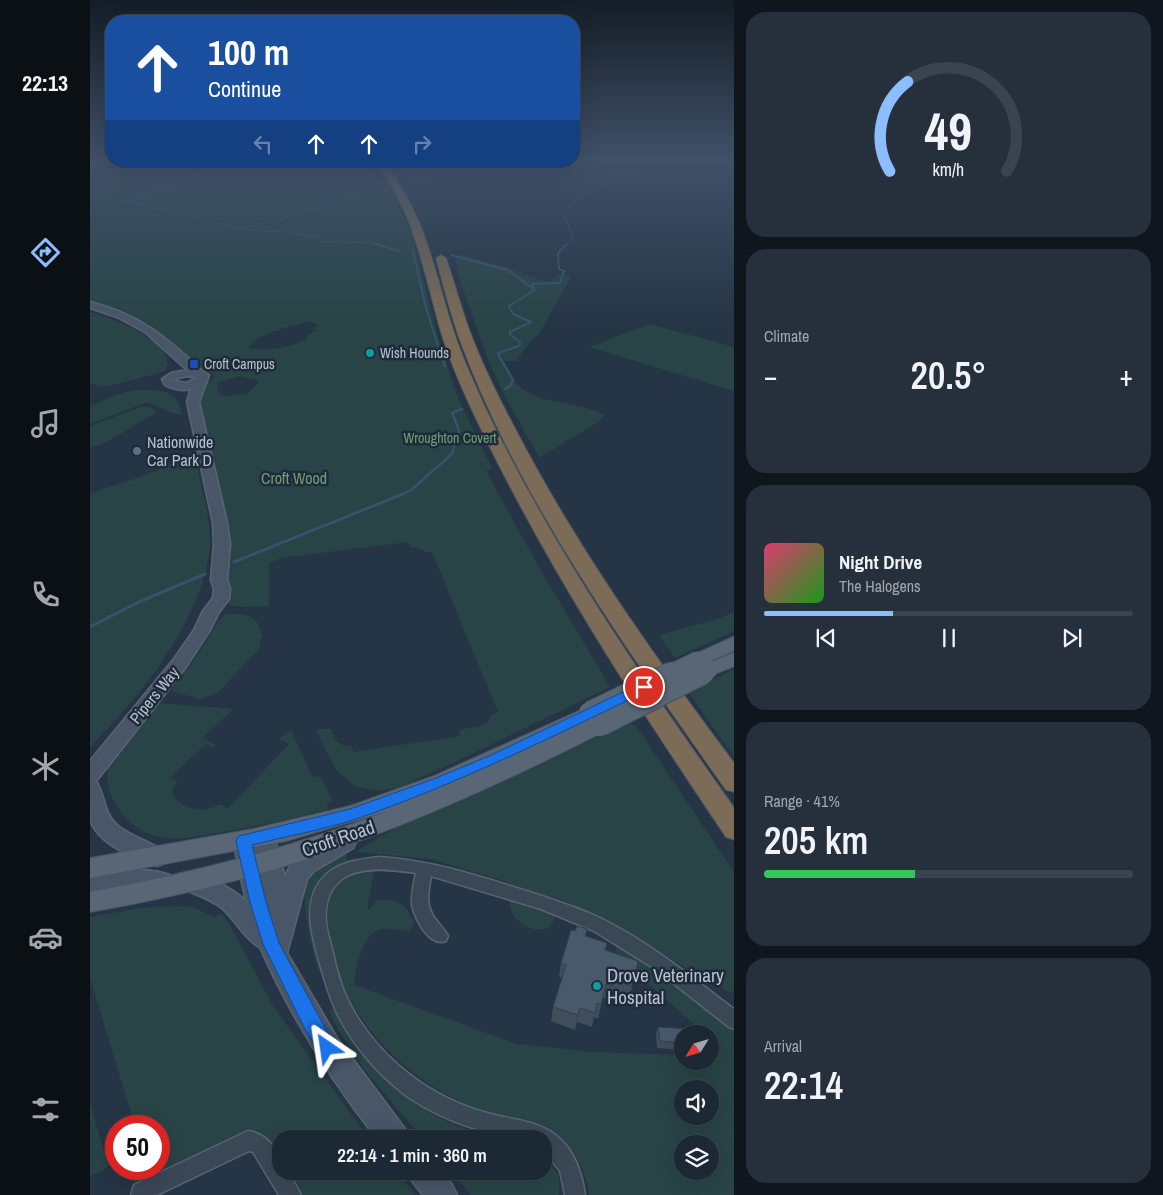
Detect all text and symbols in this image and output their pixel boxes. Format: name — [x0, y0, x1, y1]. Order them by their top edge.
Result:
text: 100 m — [208, 29, 289, 76]
icon: ahead — [125, 35, 190, 100]
text: 22:13 — [22, 68, 68, 98]
text: Continue — [208, 74, 281, 104]
text: 49 — [925, 96, 972, 166]
icon: left — [249, 130, 277, 158]
icon: ahead — [302, 130, 330, 158]
icon: ahead — [355, 130, 383, 158]
icon: right — [408, 130, 436, 158]
text: km/h — [933, 158, 964, 182]
icon: directions — [28, 235, 63, 270]
text: Climate — [764, 325, 809, 347]
place label: Wish Hounds — [380, 344, 449, 362]
marker: Wish Hounds — [364, 347, 376, 359]
text: 20.5° — [911, 350, 986, 401]
place label: Croft Campus — [204, 355, 275, 373]
text: − — [764, 357, 777, 395]
text: + — [1120, 357, 1133, 395]
marker: Croft Campus — [188, 358, 200, 370]
icon: music — [28, 406, 63, 441]
park label: Wroughton Covert — [404, 429, 496, 447]
place label: Nationwide Car Park D — [147, 431, 213, 471]
marker: Nationwide Car Park D — [131, 445, 143, 457]
park label: Croft Wood — [261, 467, 327, 489]
text: Night Drive — [839, 549, 922, 575]
text: The Halogens — [839, 575, 921, 597]
icon: phone — [28, 577, 63, 612]
icon: previous — [812, 624, 840, 652]
icon: pause — [935, 624, 963, 652]
icon: next — [1058, 624, 1086, 652]
street label: Pipers Way — [124, 662, 184, 728]
pin — [623, 666, 665, 708]
icon: arrive — [630, 673, 658, 701]
icon: climate — [28, 749, 63, 784]
text: Range · 41% — [764, 790, 840, 812]
street label: Croft Road — [298, 813, 378, 863]
text: 205 km — [764, 815, 868, 866]
icon: car — [28, 920, 63, 955]
place label: Drove Veterinary Hospital — [607, 962, 724, 1010]
marker: Drove Veterinary Hospital — [591, 980, 603, 992]
position arrow — [300, 1021, 352, 1073]
north arrow — [674, 1025, 719, 1070]
map controls — [674, 1025, 719, 1180]
text: Arrival — [764, 1035, 802, 1057]
text: 22:14 — [764, 1060, 843, 1111]
button: sound — [674, 1080, 719, 1125]
icon: filters — [28, 1092, 63, 1127]
speed limit sign: 50 — [105, 1115, 170, 1180]
button: layers — [674, 1135, 719, 1180]
text: 22:14 · 1 min · 360 m — [337, 1142, 487, 1168]

